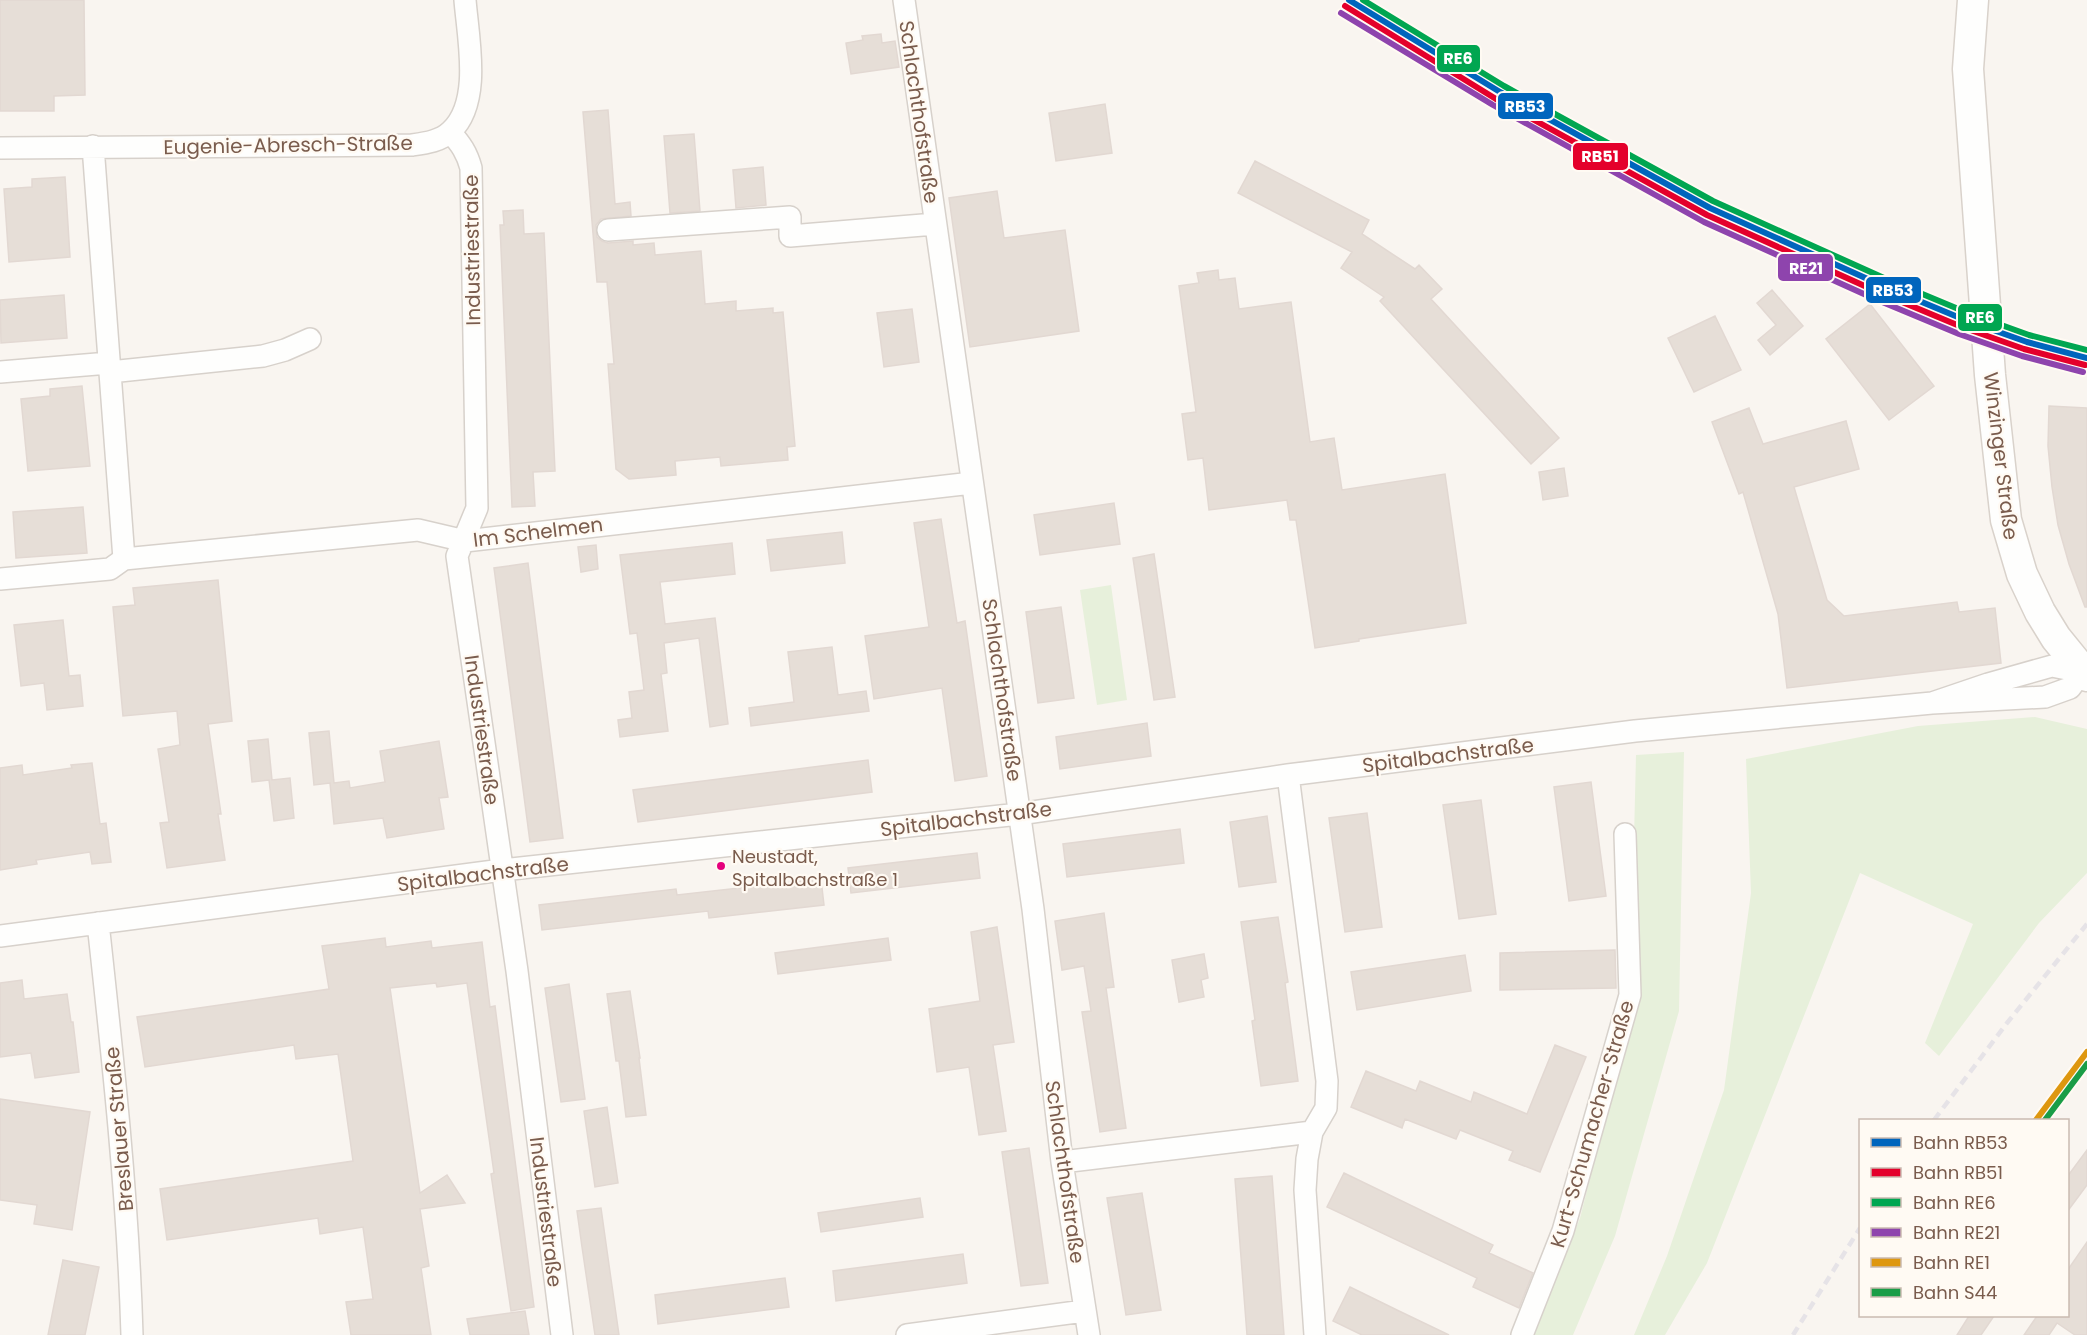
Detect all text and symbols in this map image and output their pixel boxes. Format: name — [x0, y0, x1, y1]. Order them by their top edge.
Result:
street label: Schlachthofstraße — [892, 19, 946, 205]
line badge: RE6 — [1436, 44, 1481, 73]
text: RE6 — [1443, 47, 1473, 70]
line badge: RB53 — [1497, 92, 1554, 120]
text: RB53 — [1504, 95, 1546, 118]
street label: Eugenie-Abresch-Straße — [163, 129, 413, 161]
line badge: RB51 — [1572, 142, 1629, 171]
text: RB51 — [1581, 145, 1619, 168]
street label: Industriestraße — [457, 174, 487, 326]
line badge: RE21 — [1777, 253, 1834, 282]
text: RE21 — [1789, 257, 1823, 280]
line badge: RB53 — [1865, 276, 1922, 304]
text: RB53 — [1872, 279, 1914, 302]
line badge: RE6 — [1957, 303, 2003, 332]
text: RE6 — [1965, 306, 1995, 329]
street label: Winzinger Straße — [1977, 371, 2025, 541]
street label: Im Schelmen — [471, 510, 605, 554]
street label: Schlachthofstraße — [975, 597, 1029, 783]
street label: Industriestraße — [458, 653, 506, 807]
street label: Spitalbachstraße — [1361, 731, 1535, 779]
street label: Spitalbachstraße — [879, 795, 1053, 843]
place label: Neustadt, Spitalbachstraße 1 — [732, 844, 898, 892]
street label: Spitalbachstraße — [396, 850, 570, 898]
marker: Neustadt, Spitalbachstraße 1 — [715, 860, 727, 872]
street label: Kurt-Schumacher-Straße — [1543, 997, 1641, 1251]
street label: Breslauer Straße — [98, 1046, 140, 1212]
street label: Schlachthofstraße — [1038, 1079, 1092, 1265]
legend — [1859, 1119, 2069, 1317]
text: Bahn RB53 — [1913, 1130, 2008, 1155]
street label: Industriestraße — [523, 1135, 569, 1289]
text: Bahn RB51 — [1913, 1160, 2003, 1185]
text: Bahn RE6 — [1913, 1190, 1996, 1215]
text: Bahn RE21 — [1913, 1220, 2000, 1245]
text: Bahn RE1 — [1913, 1250, 1990, 1275]
text: Bahn S44 — [1913, 1280, 1997, 1305]

